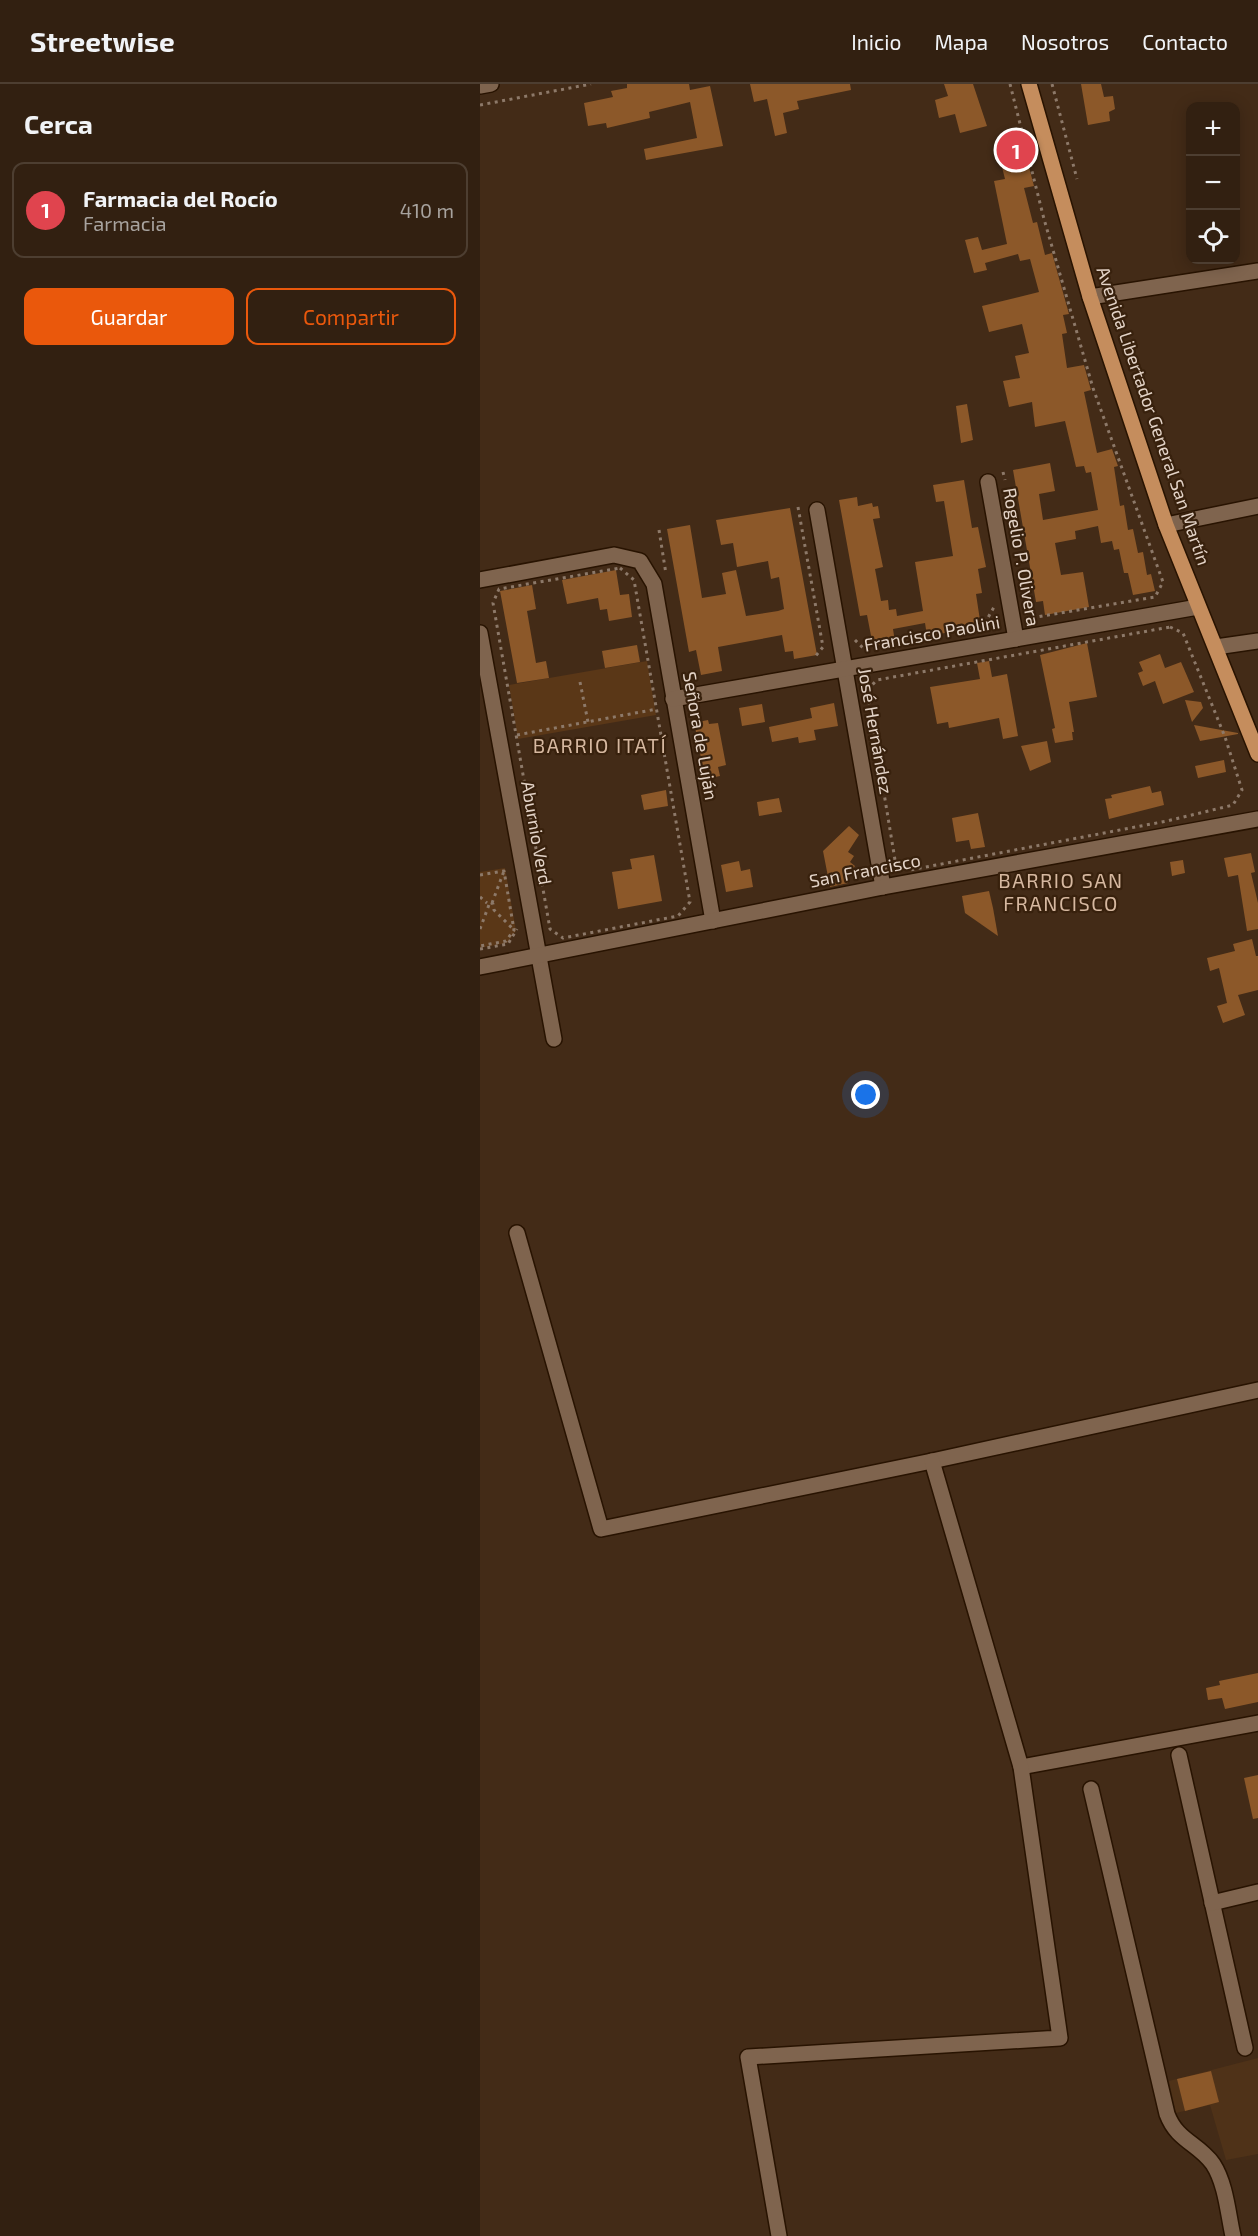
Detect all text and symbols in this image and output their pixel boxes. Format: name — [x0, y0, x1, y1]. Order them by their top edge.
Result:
text: Streetwise — [30, 24, 175, 58]
text: Inicio — [851, 29, 901, 54]
text: Mapa — [934, 29, 988, 54]
text: Nosotros — [1021, 29, 1109, 54]
text: Contacto — [1142, 29, 1228, 54]
map controls — [1186, 102, 1240, 264]
button: + — [1186, 102, 1240, 156]
text: Cerca — [24, 108, 93, 139]
pin: 1 — [996, 128, 1036, 172]
button: − — [1186, 156, 1240, 210]
text: Farmacia del Rocío — [83, 185, 278, 211]
text: 1 — [41, 198, 50, 222]
text: 410 m — [400, 198, 454, 222]
button: locate — [1186, 210, 1240, 264]
text: Farmacia — [83, 211, 167, 235]
street label: Avenida Libertador General San Martín — [1092, 264, 1216, 568]
button: Guardar — [24, 288, 234, 345]
button: Compartir — [246, 288, 456, 345]
street label: Rogelio P. Olivera — [999, 486, 1045, 628]
street label: Francisco Paolini — [862, 610, 1002, 656]
street label: José Hernández — [854, 666, 898, 796]
street label: Señora de Luján — [679, 670, 723, 802]
district label: BARRIO ITATÍ — [533, 733, 667, 757]
street label: Aburnio Verd — [517, 779, 557, 886]
street label: San Francisco — [807, 848, 922, 892]
district label: BARRIO SAN FRANCISCO — [998, 868, 1124, 915]
your location — [851, 1080, 880, 1109]

